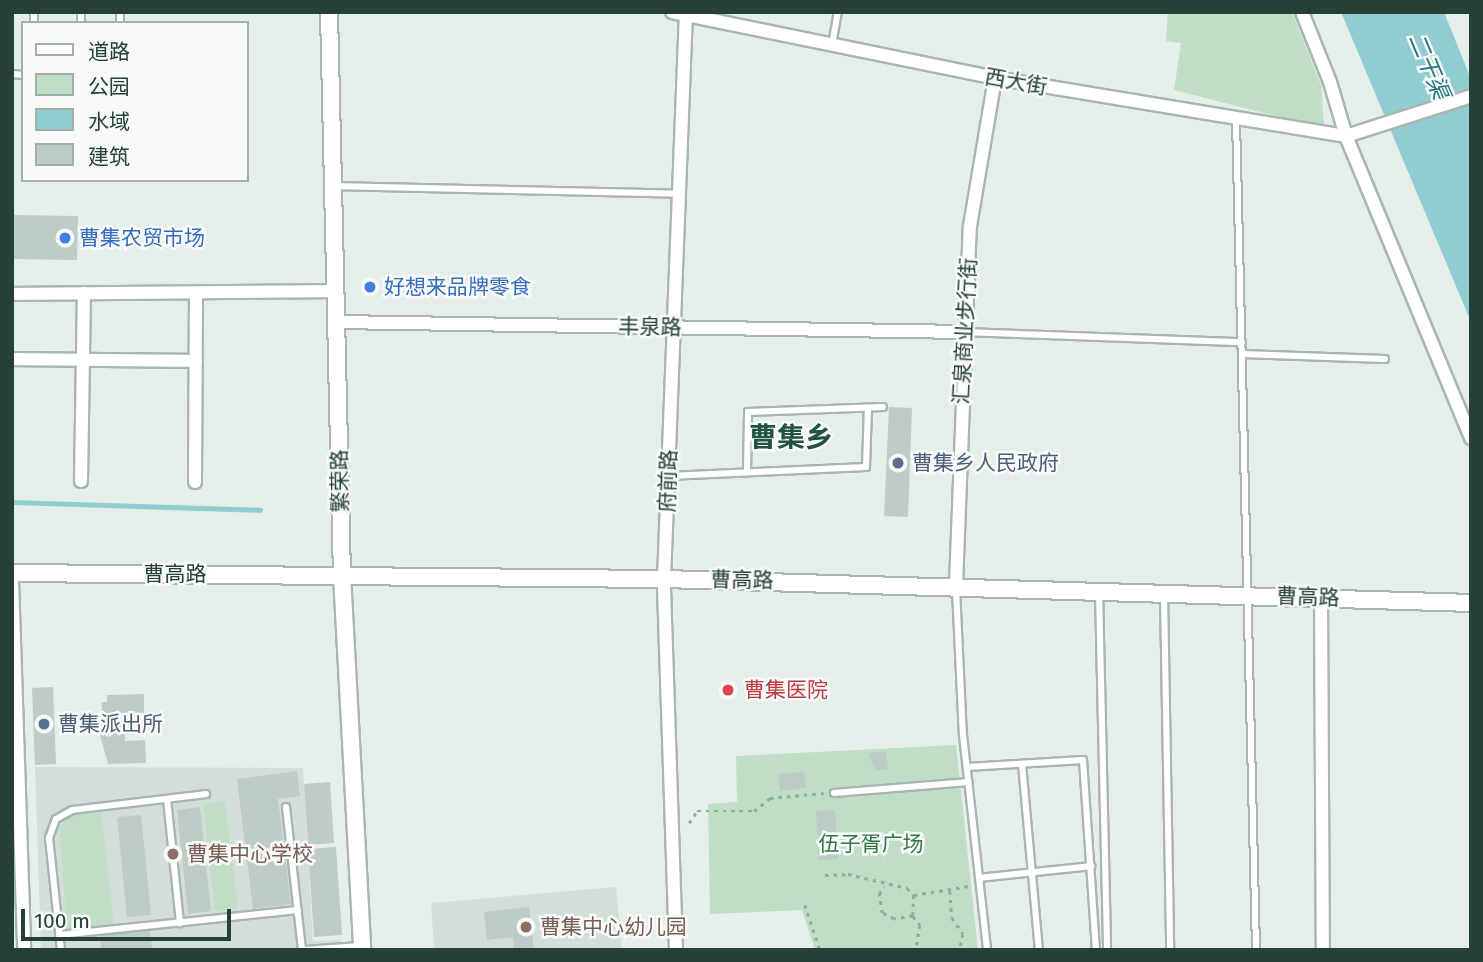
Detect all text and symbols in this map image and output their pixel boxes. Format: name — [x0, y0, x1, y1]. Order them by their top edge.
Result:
legend — [21, 21, 248, 182]
water label: 二干渠 — [1403, 29, 1455, 103]
text: 道路 — [88, 39, 130, 65]
street label: 西大街 — [983, 64, 1049, 100]
text: 公园 — [88, 74, 130, 100]
text: 水域 — [88, 109, 130, 135]
text: 建筑 — [88, 144, 130, 170]
place label: 曹集农贸市场 — [79, 225, 205, 251]
marker: 曹集农贸市场 — [57, 230, 73, 246]
street label: 汇泉商业步行街 — [949, 257, 981, 405]
place label: 好想来品牌零食 — [384, 274, 531, 300]
marker: 好想来品牌零食 — [362, 279, 378, 295]
street label: 丰泉路 — [618, 314, 682, 340]
district label: 曹集乡 — [749, 421, 833, 455]
street label: 繁荣路 — [327, 449, 353, 513]
street label: 府前路 — [654, 449, 682, 513]
place label: 曹集乡人民政府 — [912, 450, 1059, 476]
marker: 曹集乡人民政府 — [890, 455, 906, 471]
street label: 曹高路 — [144, 561, 206, 587]
street label: 曹高路 — [710, 567, 774, 593]
street label: 曹高路 — [1276, 583, 1340, 611]
place label: 曹集医院 — [744, 677, 828, 703]
marker: 曹集医院 — [718, 680, 738, 700]
place label: 曹集派出所 — [58, 711, 163, 737]
marker: 曹集派出所 — [36, 716, 52, 732]
park label: 伍子胥广场 — [819, 831, 923, 857]
place label: 曹集中心学校 — [187, 841, 313, 867]
marker: 曹集中心学校 — [165, 846, 181, 862]
scale bar — [24, 895, 234, 939]
text: 100 m — [34, 908, 90, 934]
place label: 曹集中心幼儿园 — [540, 914, 687, 940]
marker: 曹集中心幼儿园 — [518, 919, 534, 935]

